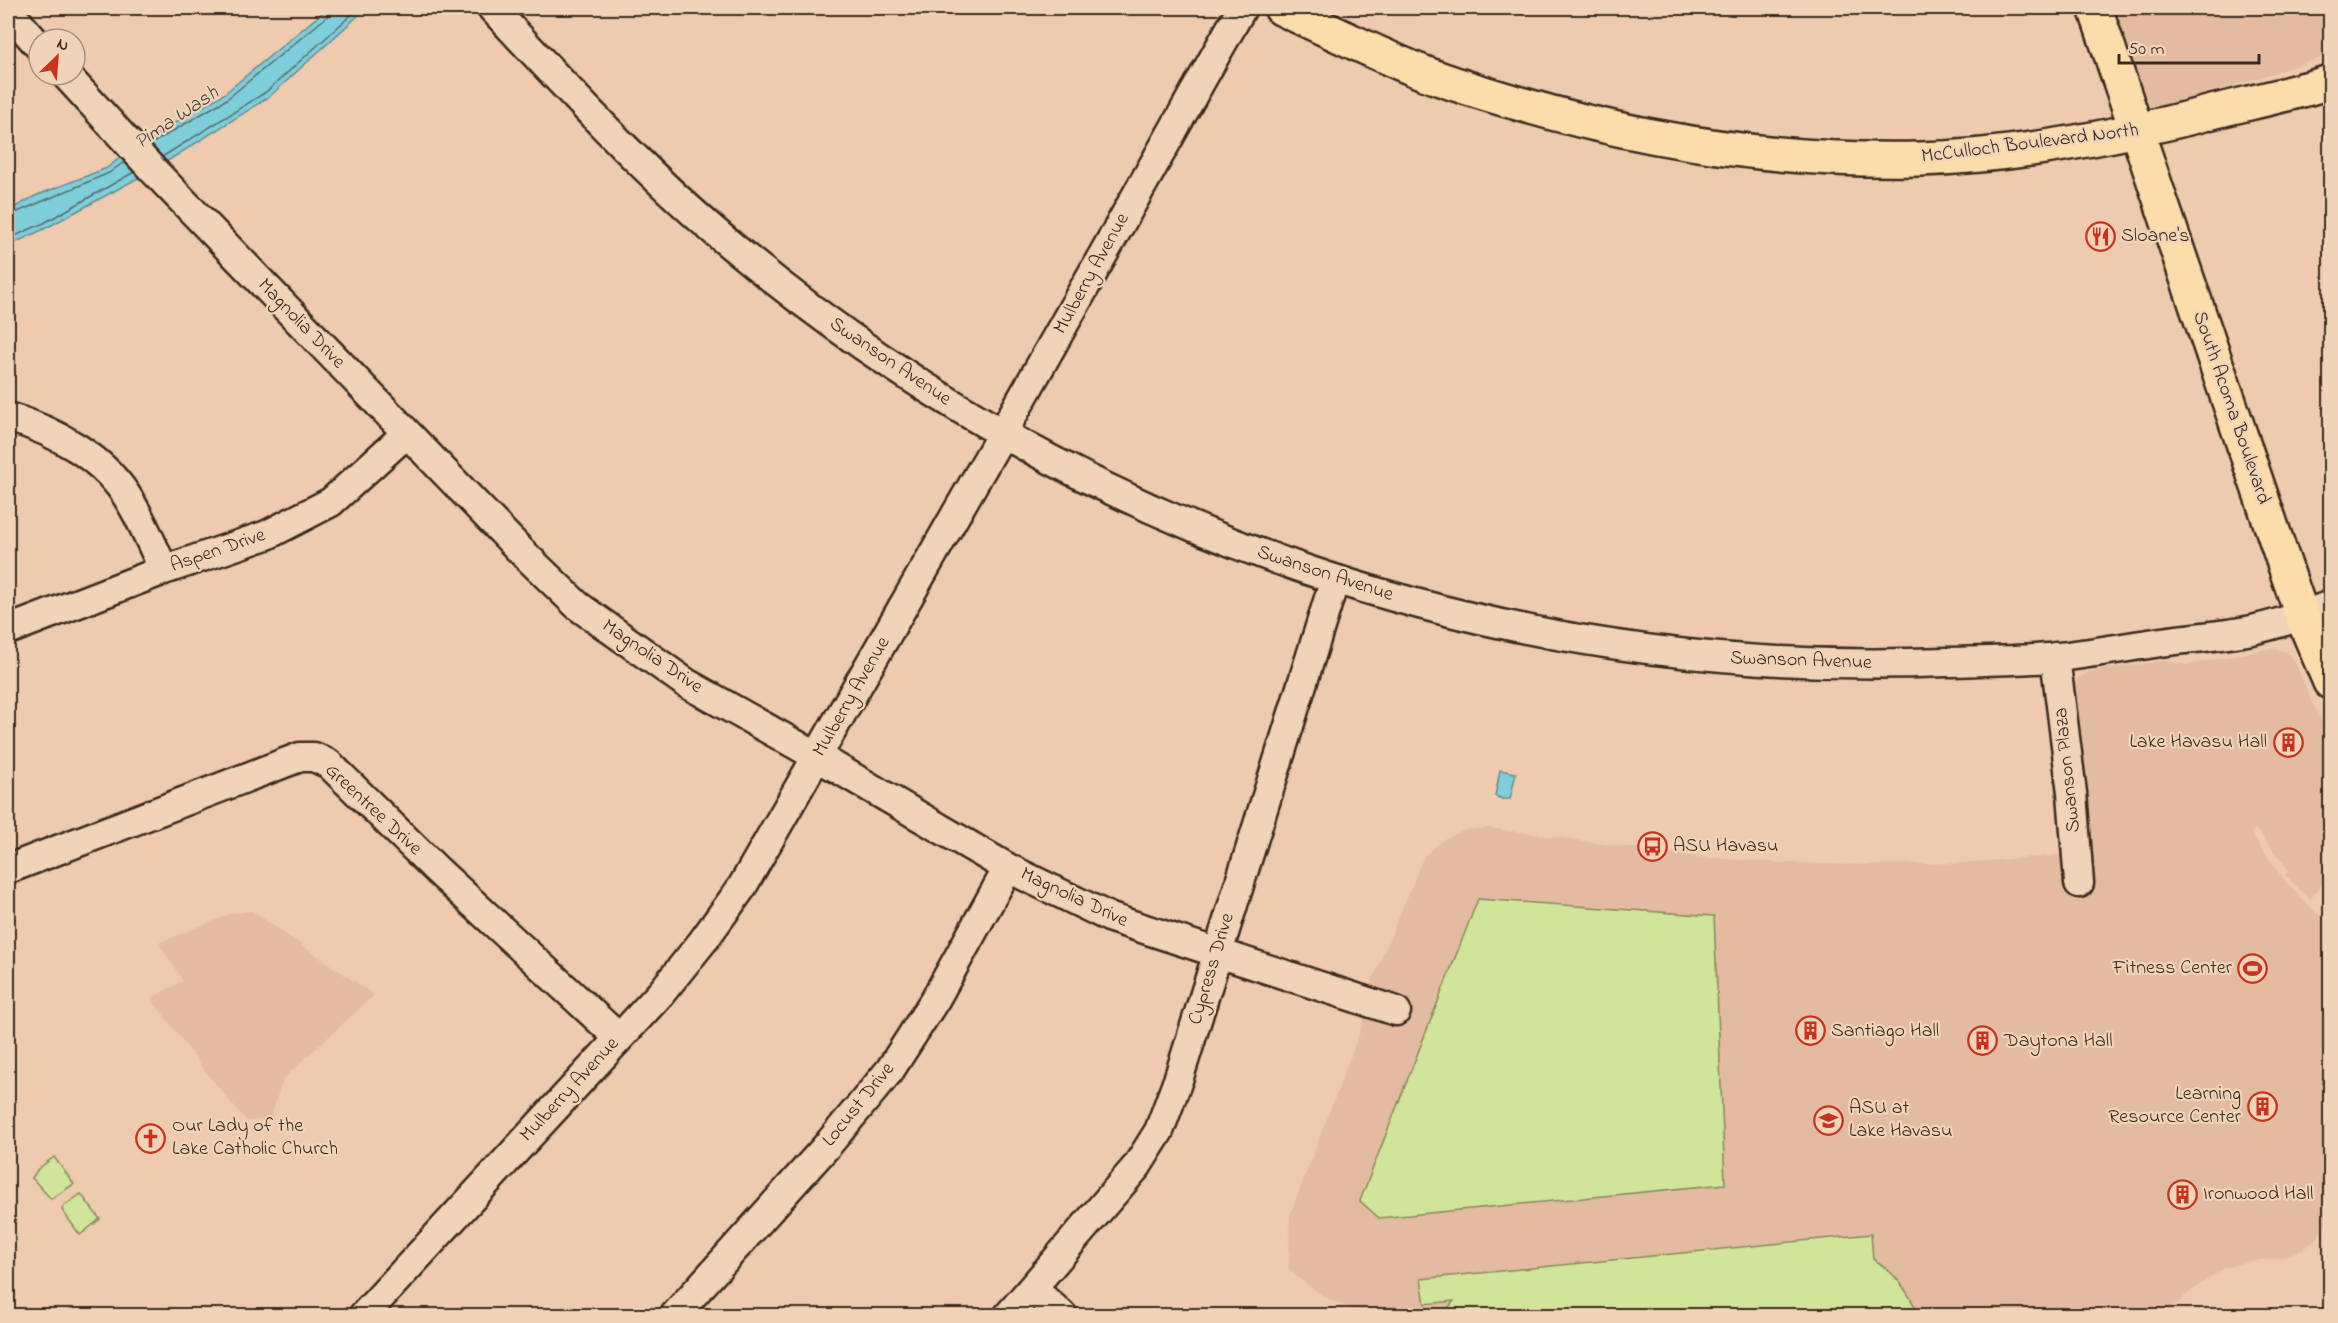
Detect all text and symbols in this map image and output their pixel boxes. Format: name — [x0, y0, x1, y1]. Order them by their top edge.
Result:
north arrow — [27, 27, 87, 87]
scale bar — [2119, 27, 2258, 65]
text: N — [53, 32, 73, 58]
text: 50 m — [2128, 37, 2165, 63]
water label: Pima Wash — [129, 78, 226, 157]
street label: McCulloch Boulevard North — [1920, 116, 2140, 172]
street label: Mulberry Avenue — [1047, 208, 1137, 340]
restaurant icon: Sloane's — [2084, 220, 2116, 252]
place label: Sloane's — [2121, 222, 2189, 251]
street label: Magnolia Drive — [250, 272, 352, 377]
street label: South Acoma Boulevard — [2184, 308, 2278, 508]
street label: Swanson Avenue — [823, 310, 957, 414]
street label: Aspen Drive — [166, 521, 270, 581]
street label: Swanson Avenue — [1253, 538, 1397, 610]
street label: Magnolia Drive — [595, 613, 708, 702]
street label: Mulberry Avenue — [806, 631, 898, 763]
street label: Swanson Avenue — [1730, 644, 1872, 678]
street label: Swanson Plaza — [2047, 706, 2089, 834]
building icon: Lake Havasu Hall — [2272, 726, 2304, 758]
place label: Lake Havasu Hall — [2129, 728, 2267, 757]
street label: Greentree Drive — [318, 757, 428, 863]
bus stop icon: ASU Havasu — [1636, 830, 1668, 862]
place label: ASU Havasu — [1673, 832, 1778, 861]
street label: Magnolia Drive — [1015, 860, 1133, 937]
street label: Cypress Drive — [1181, 910, 1243, 1028]
sports icon: Fitness Center — [2237, 952, 2269, 984]
place label: Fitness Center — [2112, 954, 2233, 983]
building icon: Santiago Hall — [1794, 1015, 1826, 1047]
place label: Santiago Hall — [1831, 1017, 1939, 1047]
building icon: Daytona Hall — [1967, 1025, 1999, 1057]
place label: Daytona Hall — [2003, 1027, 2113, 1056]
street label: Mulberry Avenue — [513, 1031, 627, 1149]
street label: Locust Drive — [816, 1056, 902, 1154]
place label: Learning Resource Center — [2108, 1080, 2242, 1132]
building icon: Learning Resource Center — [2246, 1090, 2278, 1122]
place label: ASU at Lake Havasu — [1849, 1094, 1952, 1146]
school or university icon: ASU at Lake Havasu — [1812, 1104, 1844, 1136]
place label: Our Lady of the Lake Catholic Church — [172, 1112, 338, 1164]
church icon: Our Lady of the Lake Catholic Church — [135, 1122, 167, 1154]
building icon: Ironwood Hall — [2166, 1178, 2198, 1210]
place label: Ironwood Hall — [2203, 1180, 2313, 1209]

